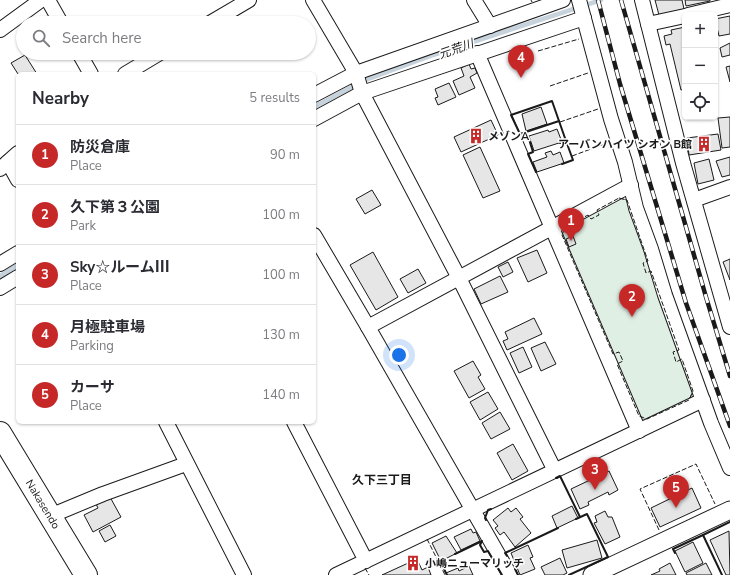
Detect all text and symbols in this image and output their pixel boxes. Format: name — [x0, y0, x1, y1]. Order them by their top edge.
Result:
map controls — [682, 12, 718, 120]
button: + — [682, 12, 718, 48]
search box — [16, 16, 316, 60]
icon: search — [30, 27, 52, 49]
text: Search here — [62, 28, 142, 48]
water label: 元荒川 — [436, 35, 478, 62]
pin: 4 — [508, 45, 534, 78]
button: − — [682, 48, 718, 84]
button: locate — [682, 84, 718, 120]
text: Nearby — [32, 87, 89, 110]
text: 5 results — [249, 89, 300, 107]
building icon: メゾンA — [467, 127, 485, 145]
place label: メゾンA — [488, 129, 530, 144]
building icon: アーバンハイツ シオン B館 — [695, 135, 713, 153]
text: 防災倉庫 — [70, 137, 130, 157]
place label: アーバンハイツ シオン B館 — [558, 137, 692, 152]
text: 1 — [41, 146, 49, 164]
text: 90 m — [270, 146, 300, 164]
text: Place — [70, 157, 102, 175]
text: 久下第３公園 — [70, 197, 160, 217]
text: 2 — [41, 206, 49, 224]
text: 100 m — [262, 206, 300, 224]
pin: 1 — [558, 208, 584, 241]
text: Park — [70, 217, 96, 235]
text: Sky☆ルームⅢ — [70, 257, 170, 277]
text: 3 — [41, 266, 49, 284]
text: 100 m — [262, 266, 300, 284]
text: Place — [70, 277, 102, 295]
pin: 2 — [619, 284, 645, 317]
text: 月極駐車場 — [70, 317, 145, 337]
text: 4 — [41, 326, 49, 344]
text: 130 m — [262, 326, 300, 344]
text: Parking — [70, 337, 114, 355]
your location — [389, 345, 409, 365]
text: カーサ — [70, 377, 115, 397]
text: 5 — [41, 386, 49, 404]
text: 140 m — [262, 386, 300, 404]
text: Place — [70, 397, 102, 415]
pin: 3 — [582, 457, 608, 490]
district label: 久下三丁目 — [352, 472, 412, 488]
pin: 5 — [663, 475, 689, 508]
street label: Nakasendo — [22, 476, 64, 532]
building icon: 小嶋ニューマリッチ — [404, 554, 422, 572]
place label: 小嶋ニューマリッチ — [425, 556, 524, 571]

